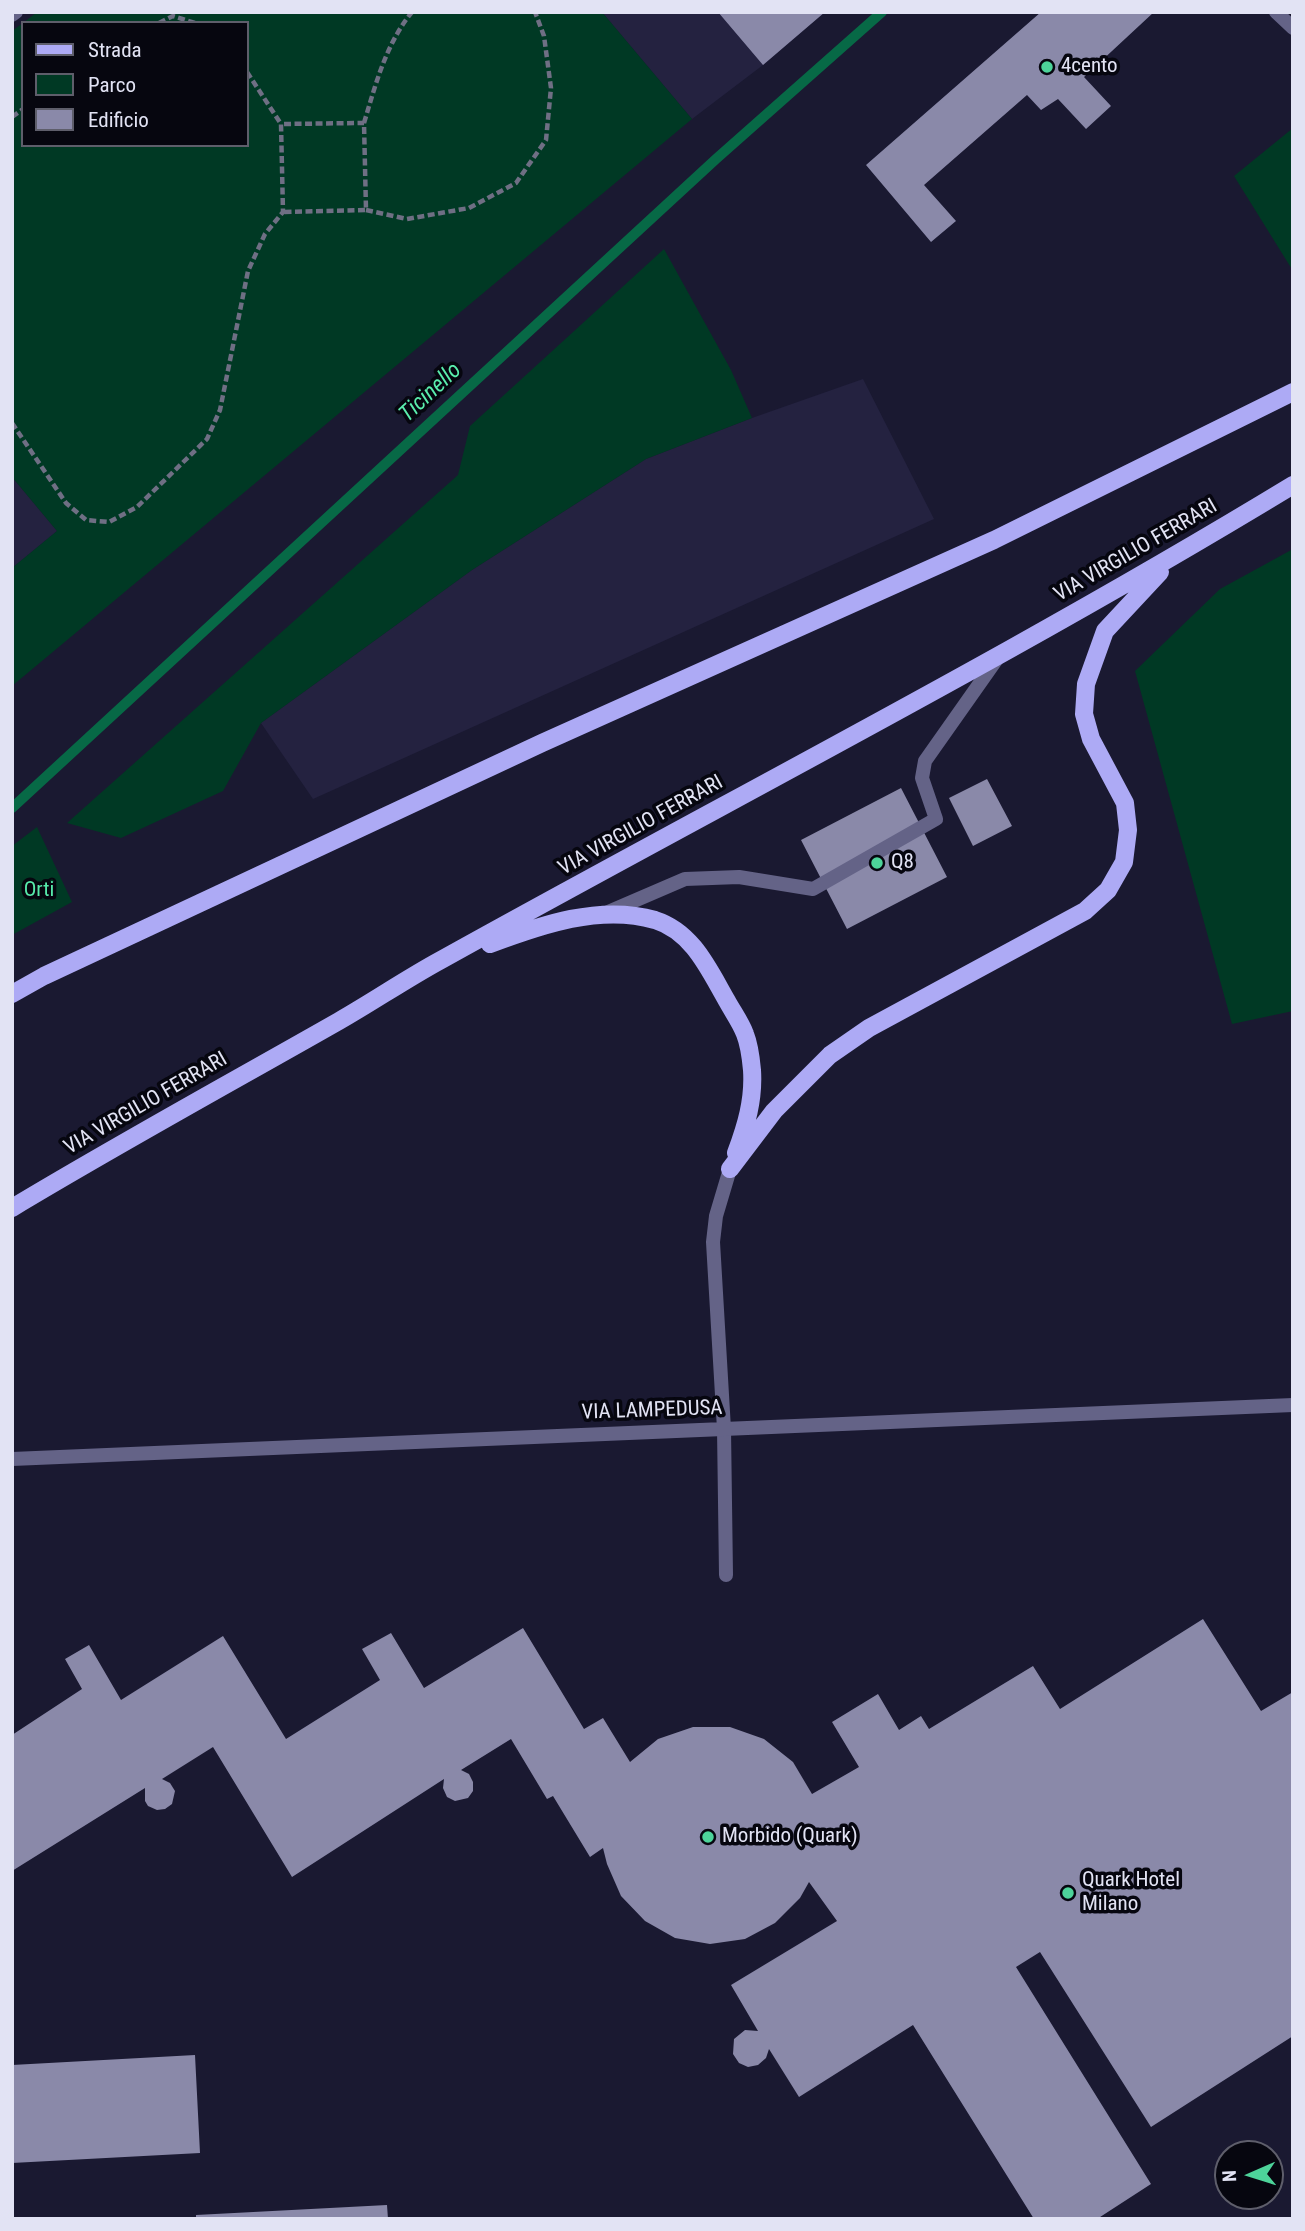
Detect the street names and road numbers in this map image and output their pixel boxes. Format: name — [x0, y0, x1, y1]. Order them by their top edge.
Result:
street label: VIA VIRGILIO FERRARI — [1050, 494, 1222, 608]
street label: VIA VIRGILIO FERRARI — [554, 770, 728, 882]
street label: VIA VIRGILIO FERRARI — [60, 1047, 232, 1161]
street label: VIA LAMPEDUSA — [581, 1396, 723, 1426]

